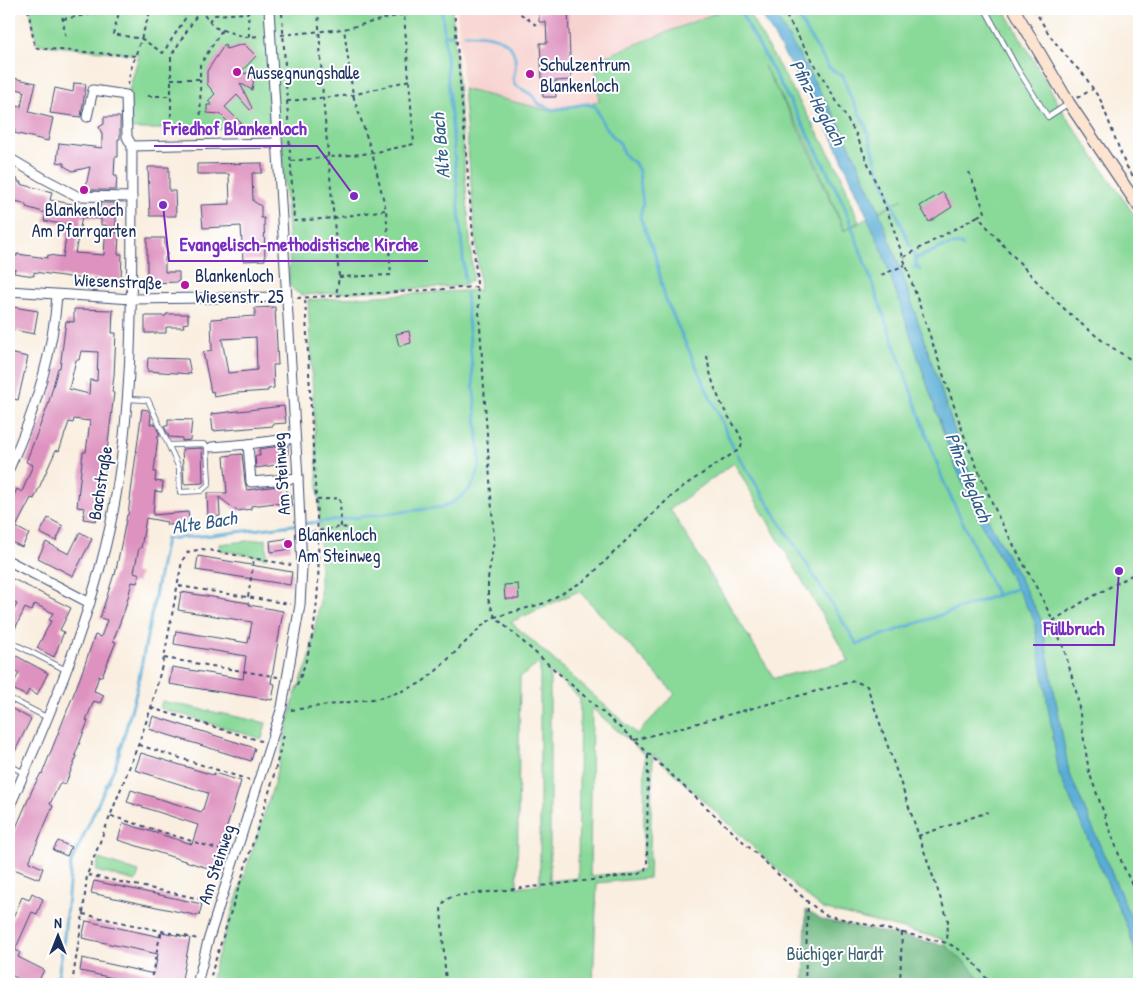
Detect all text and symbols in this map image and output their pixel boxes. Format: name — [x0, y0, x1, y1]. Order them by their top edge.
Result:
place label: Schulzentrum Blankenloch — [540, 52, 630, 98]
water label: Pfinz-Heglach — [784, 55, 853, 151]
place label: Aussegnungshalle — [247, 60, 360, 85]
marker: Aussegnungshalle — [231, 66, 243, 78]
marker: Schulzentrum Blankenloch — [524, 68, 536, 80]
water label: Alte Bach — [424, 110, 456, 180]
callout: Friedhof Blankenloch — [154, 112, 317, 146]
text: Friedhof Blankenloch — [162, 115, 307, 141]
marker: Blankenloch Am Pfarrgarten — [78, 184, 90, 196]
place label: Blankenloch Am Pfarrgarten — [32, 197, 136, 243]
callout: Evangelisch-methodistische Kirche — [169, 227, 428, 261]
text: Evangelisch-methodistische Kirche — [179, 231, 419, 258]
place label: Blankenloch Wiesenstr. 25 — [195, 263, 284, 309]
street label: Wiesenstraße — [73, 267, 163, 295]
marker: Blankenloch Wiesenstr. 25 — [179, 279, 191, 291]
water label: Pfinz-Heglach — [939, 429, 999, 527]
street label: Am Steinweg — [266, 432, 296, 516]
street label: Bachstraße — [82, 444, 118, 522]
water label: Alte Bach — [170, 504, 240, 540]
place label: Blankenloch Am Steinweg — [298, 522, 380, 568]
marker: Blankenloch Am Steinweg — [282, 538, 294, 550]
callout: Füllbruch — [1033, 611, 1114, 645]
text: Füllbruch — [1042, 615, 1105, 641]
street label: Am Steinweg — [191, 821, 241, 907]
north arrow — [32, 910, 82, 960]
text: N — [54, 913, 62, 932]
park label: Büchiger Hardt — [787, 941, 884, 966]

